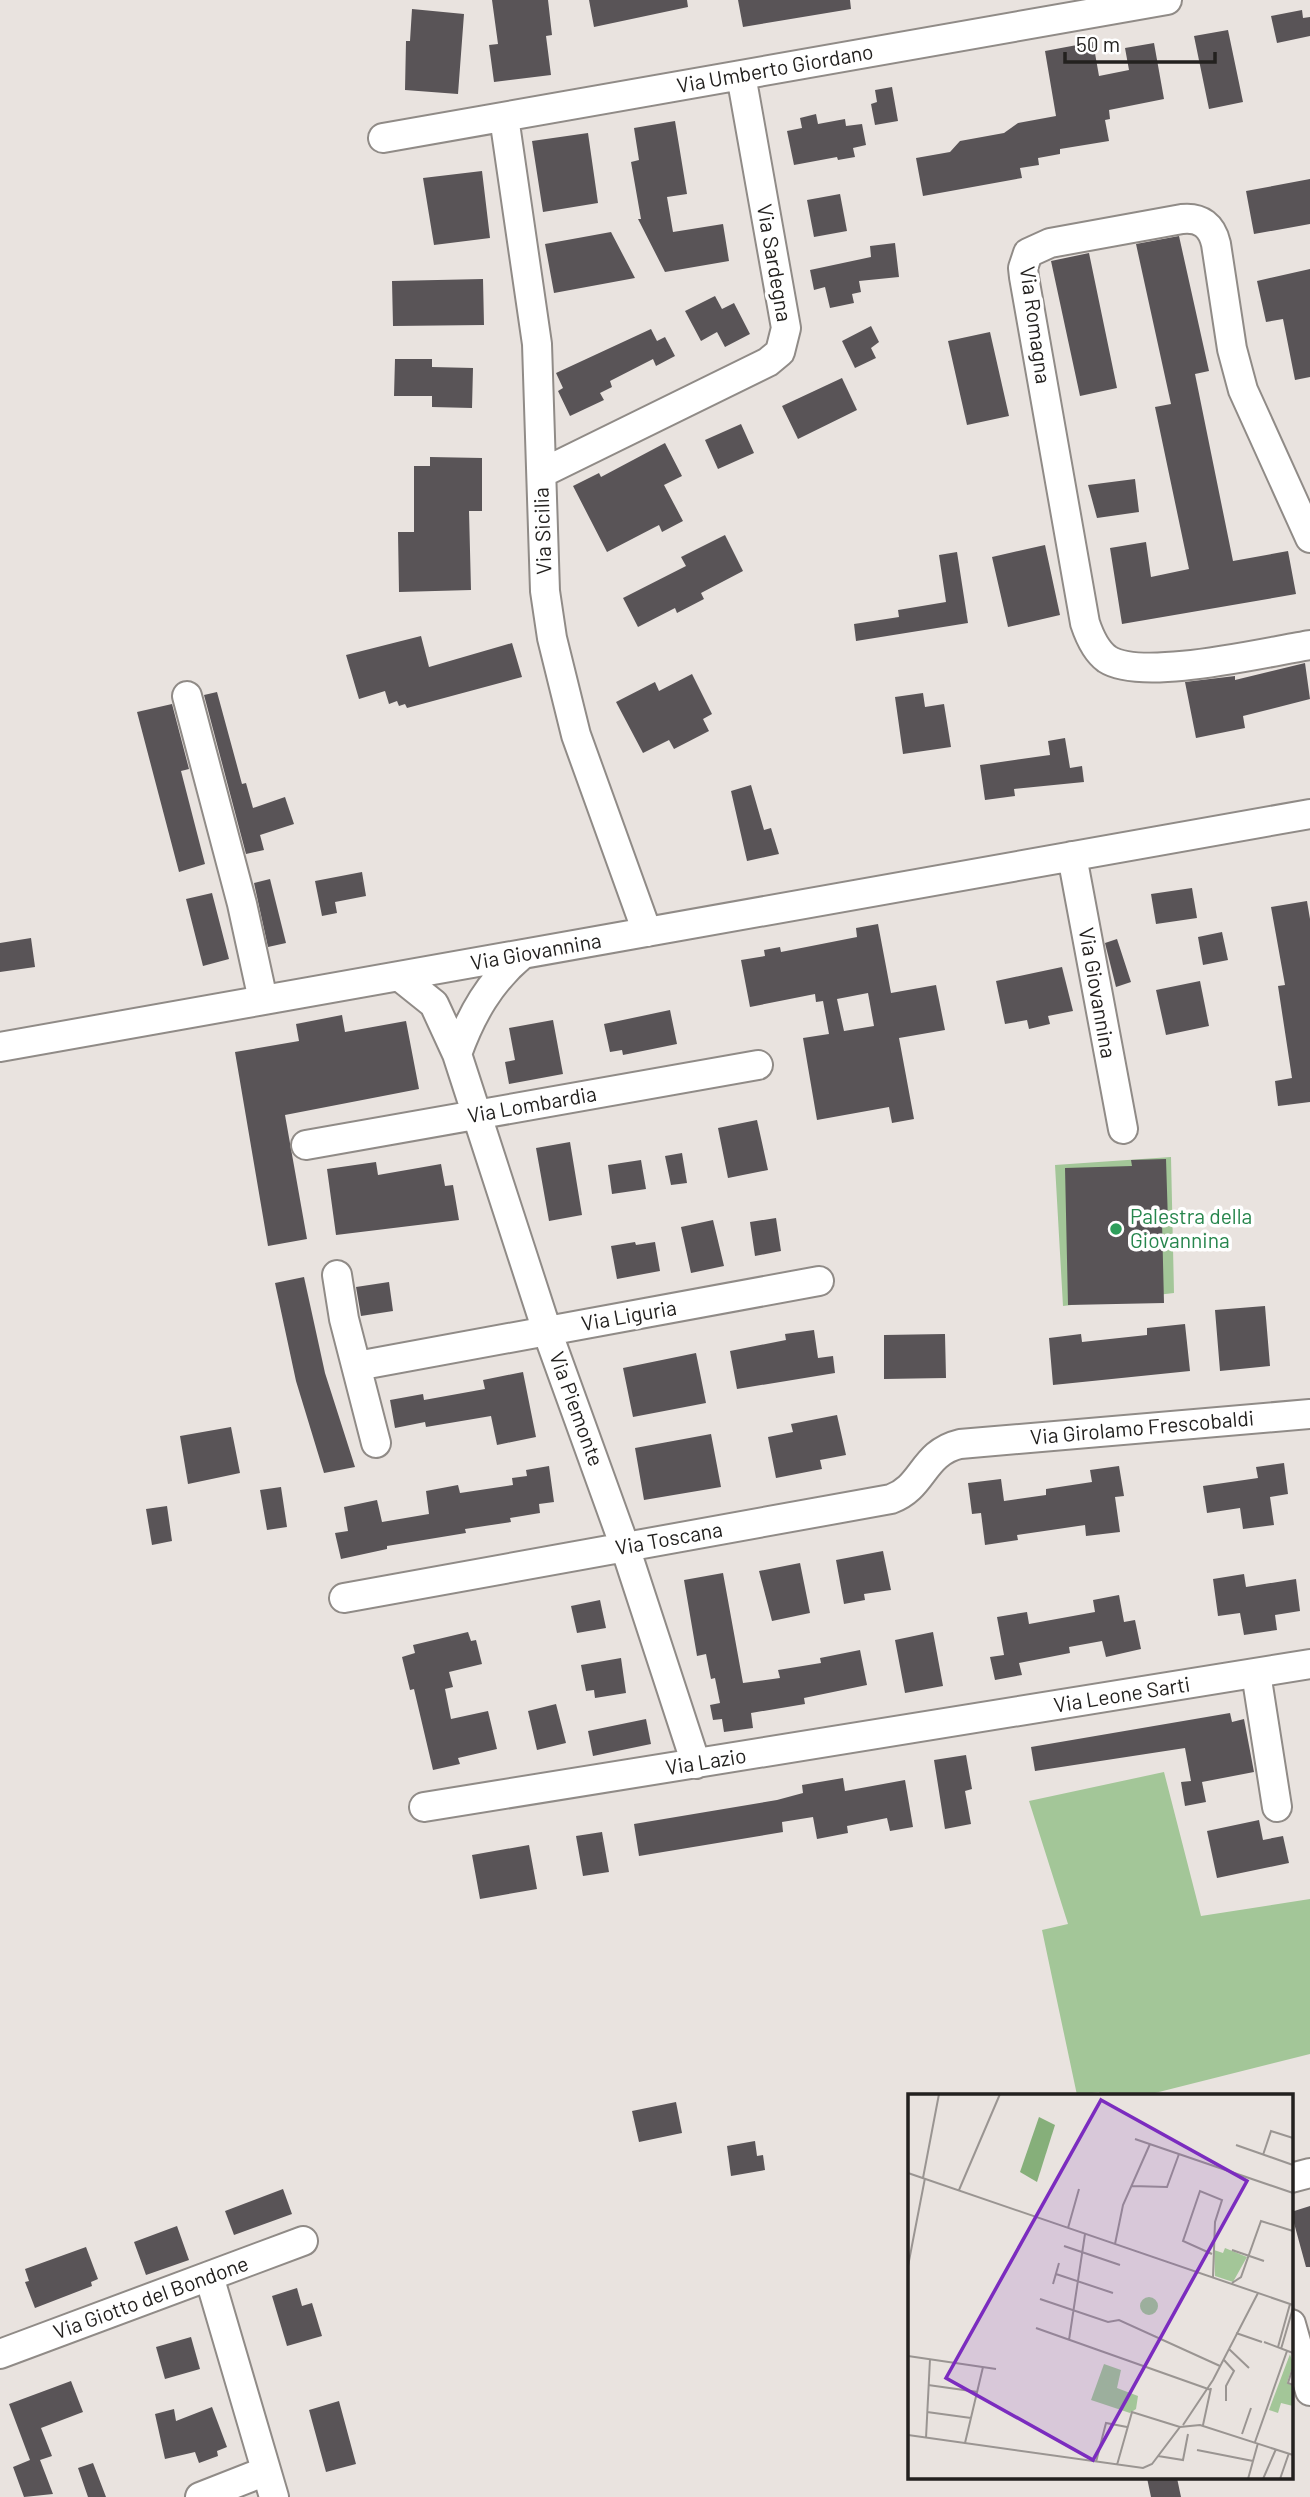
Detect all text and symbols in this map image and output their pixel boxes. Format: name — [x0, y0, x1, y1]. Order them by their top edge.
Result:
scale bar — [1065, 21, 1216, 65]
text: 50 m — [1076, 31, 1120, 56]
street label: Via Umberto Giordano — [675, 38, 875, 97]
street label: Via Sardegna — [753, 202, 798, 324]
street label: Via Romagna — [1016, 264, 1057, 385]
street label: Via Sicilia — [527, 487, 556, 575]
street label: Via Giovannina — [1075, 925, 1122, 1060]
street label: Via Giovannina — [468, 927, 603, 974]
street label: Via Lombardia — [465, 1080, 598, 1127]
place label: Palestra della Giovannina — [1130, 1203, 1252, 1252]
marker: Palestra della Giovannina — [1108, 1221, 1124, 1237]
street label: Via Liguria — [579, 1294, 678, 1335]
street label: Via Piemonte — [545, 1348, 610, 1469]
street label: Via Girolamo Frescobaldi — [1029, 1404, 1255, 1449]
street label: Via Toscana — [613, 1516, 724, 1559]
street label: Via Leone Sarti — [1052, 1670, 1192, 1717]
street label: Via Lazio — [664, 1742, 748, 1779]
inset map — [908, 2094, 1292, 2480]
street label: Via Giotto del Bondone — [50, 2250, 251, 2343]

